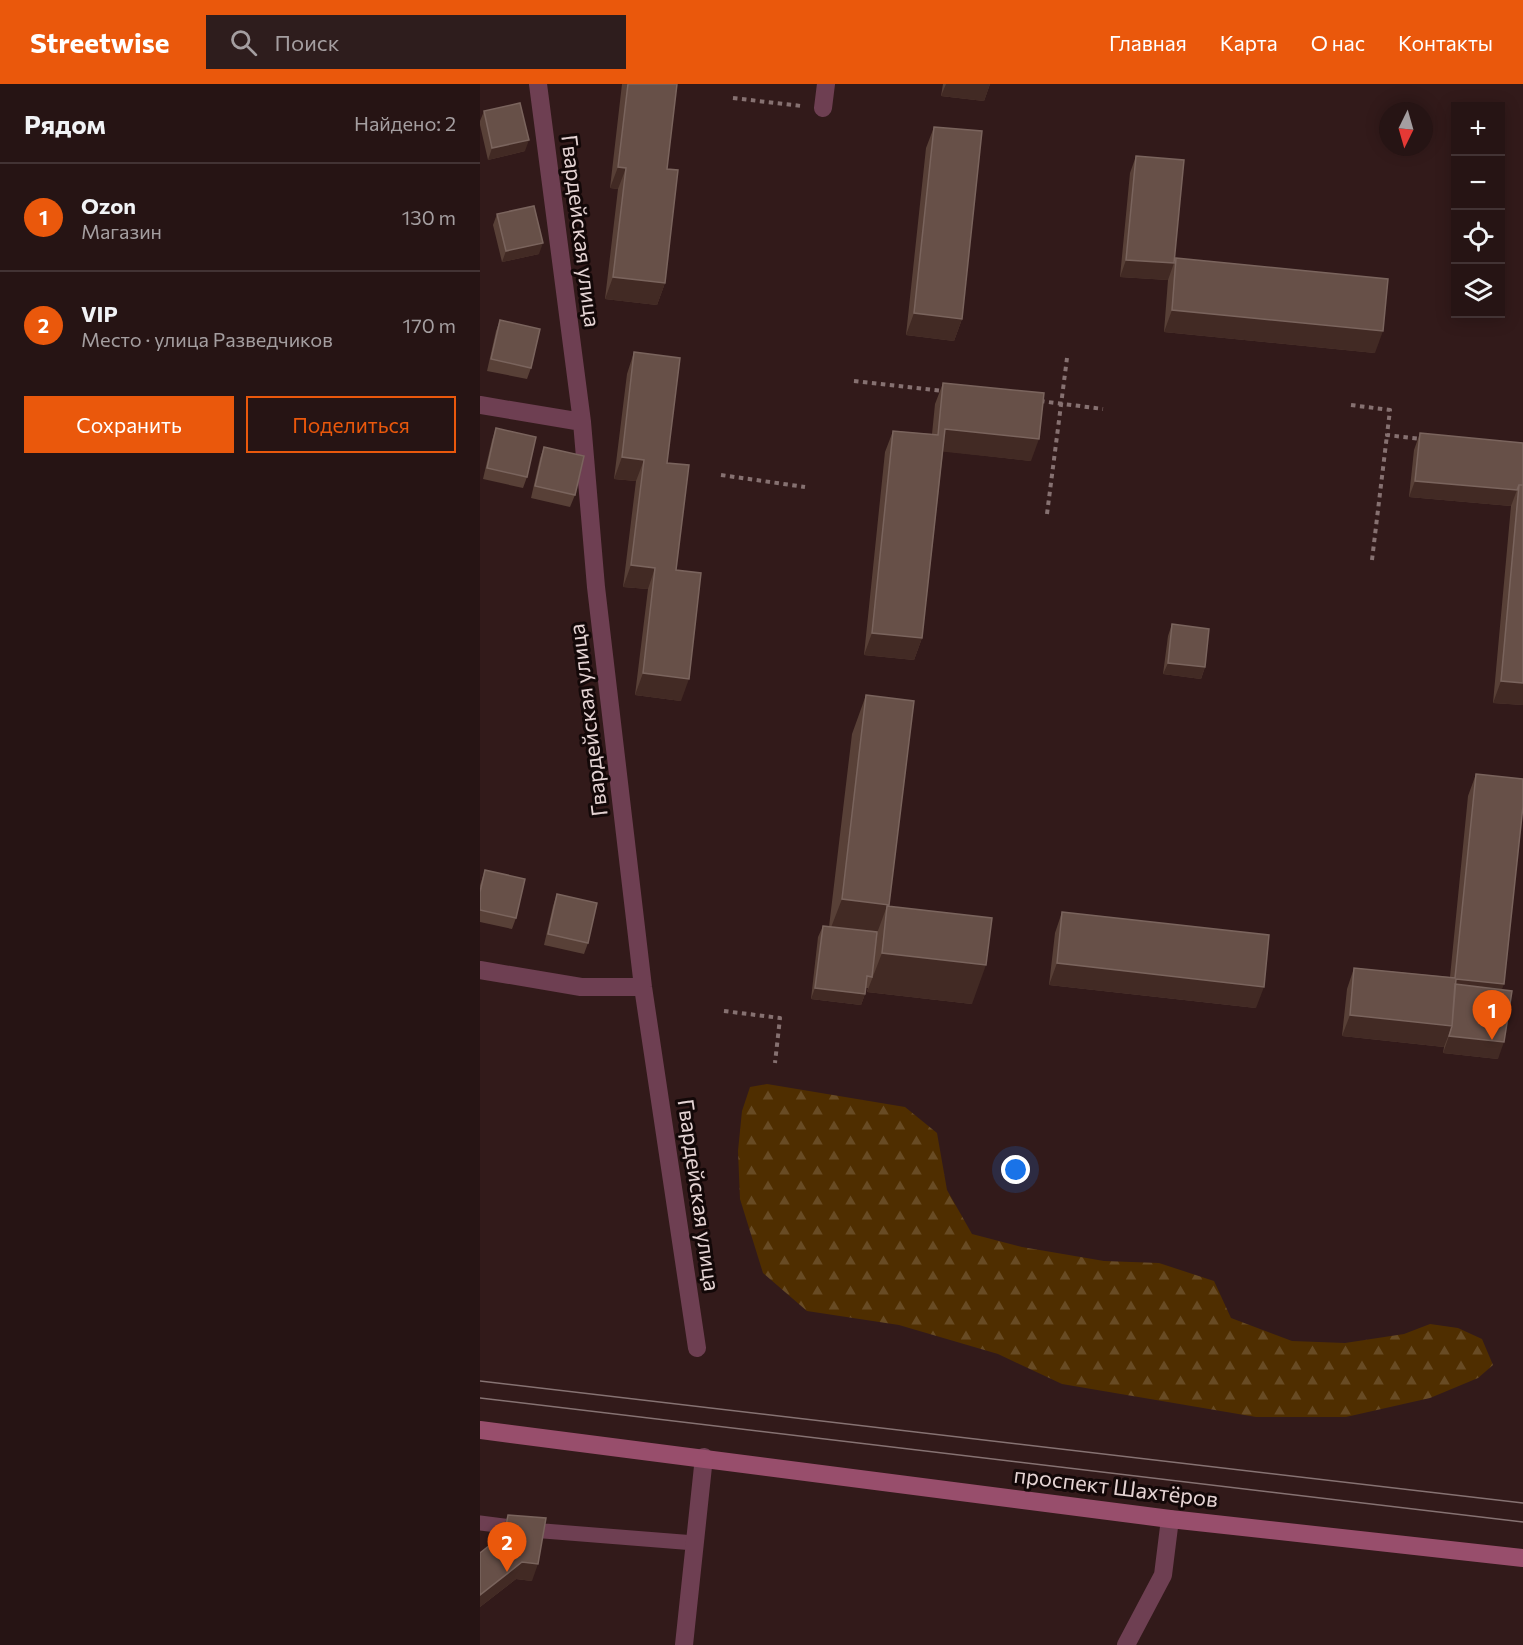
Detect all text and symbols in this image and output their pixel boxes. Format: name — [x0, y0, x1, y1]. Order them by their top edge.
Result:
search box — [206, 15, 626, 69]
text: Streetwise — [30, 25, 170, 59]
icon: search — [227, 26, 260, 59]
text: Поиск — [275, 29, 339, 56]
text: Главная — [1109, 30, 1187, 55]
text: Карта — [1220, 30, 1278, 55]
text: О нас — [1311, 30, 1365, 55]
text: Контакты — [1398, 30, 1493, 55]
north arrow — [1379, 102, 1433, 156]
map controls — [1451, 102, 1505, 318]
button: + — [1451, 102, 1505, 156]
text: Рядом — [24, 108, 106, 139]
text: Найдено: 2 — [354, 111, 456, 135]
street label: Гвардейская улица — [556, 133, 607, 329]
button: − — [1451, 156, 1505, 210]
text: Ozon — [81, 192, 136, 219]
text: 1 — [39, 205, 48, 229]
text: 130 m — [402, 205, 456, 229]
button: locate — [1451, 210, 1505, 264]
text: Магазин — [81, 219, 162, 243]
button: layers — [1451, 264, 1505, 318]
text: VIP — [81, 300, 118, 327]
text: 2 — [38, 313, 49, 337]
text: 170 m — [403, 313, 456, 337]
text: Место · улица Разведчиков — [81, 327, 333, 351]
button: Сохранить — [24, 396, 234, 453]
button: Поделиться — [246, 396, 456, 453]
street label: Гвардейская улица — [562, 622, 613, 818]
pin: 1 — [1472, 990, 1512, 1040]
street label: Гвардейская улица — [673, 1097, 726, 1293]
your location — [1001, 1155, 1030, 1184]
street label: проспект Шахтёров — [1012, 1461, 1220, 1512]
pin: 2 — [488, 1522, 526, 1572]

